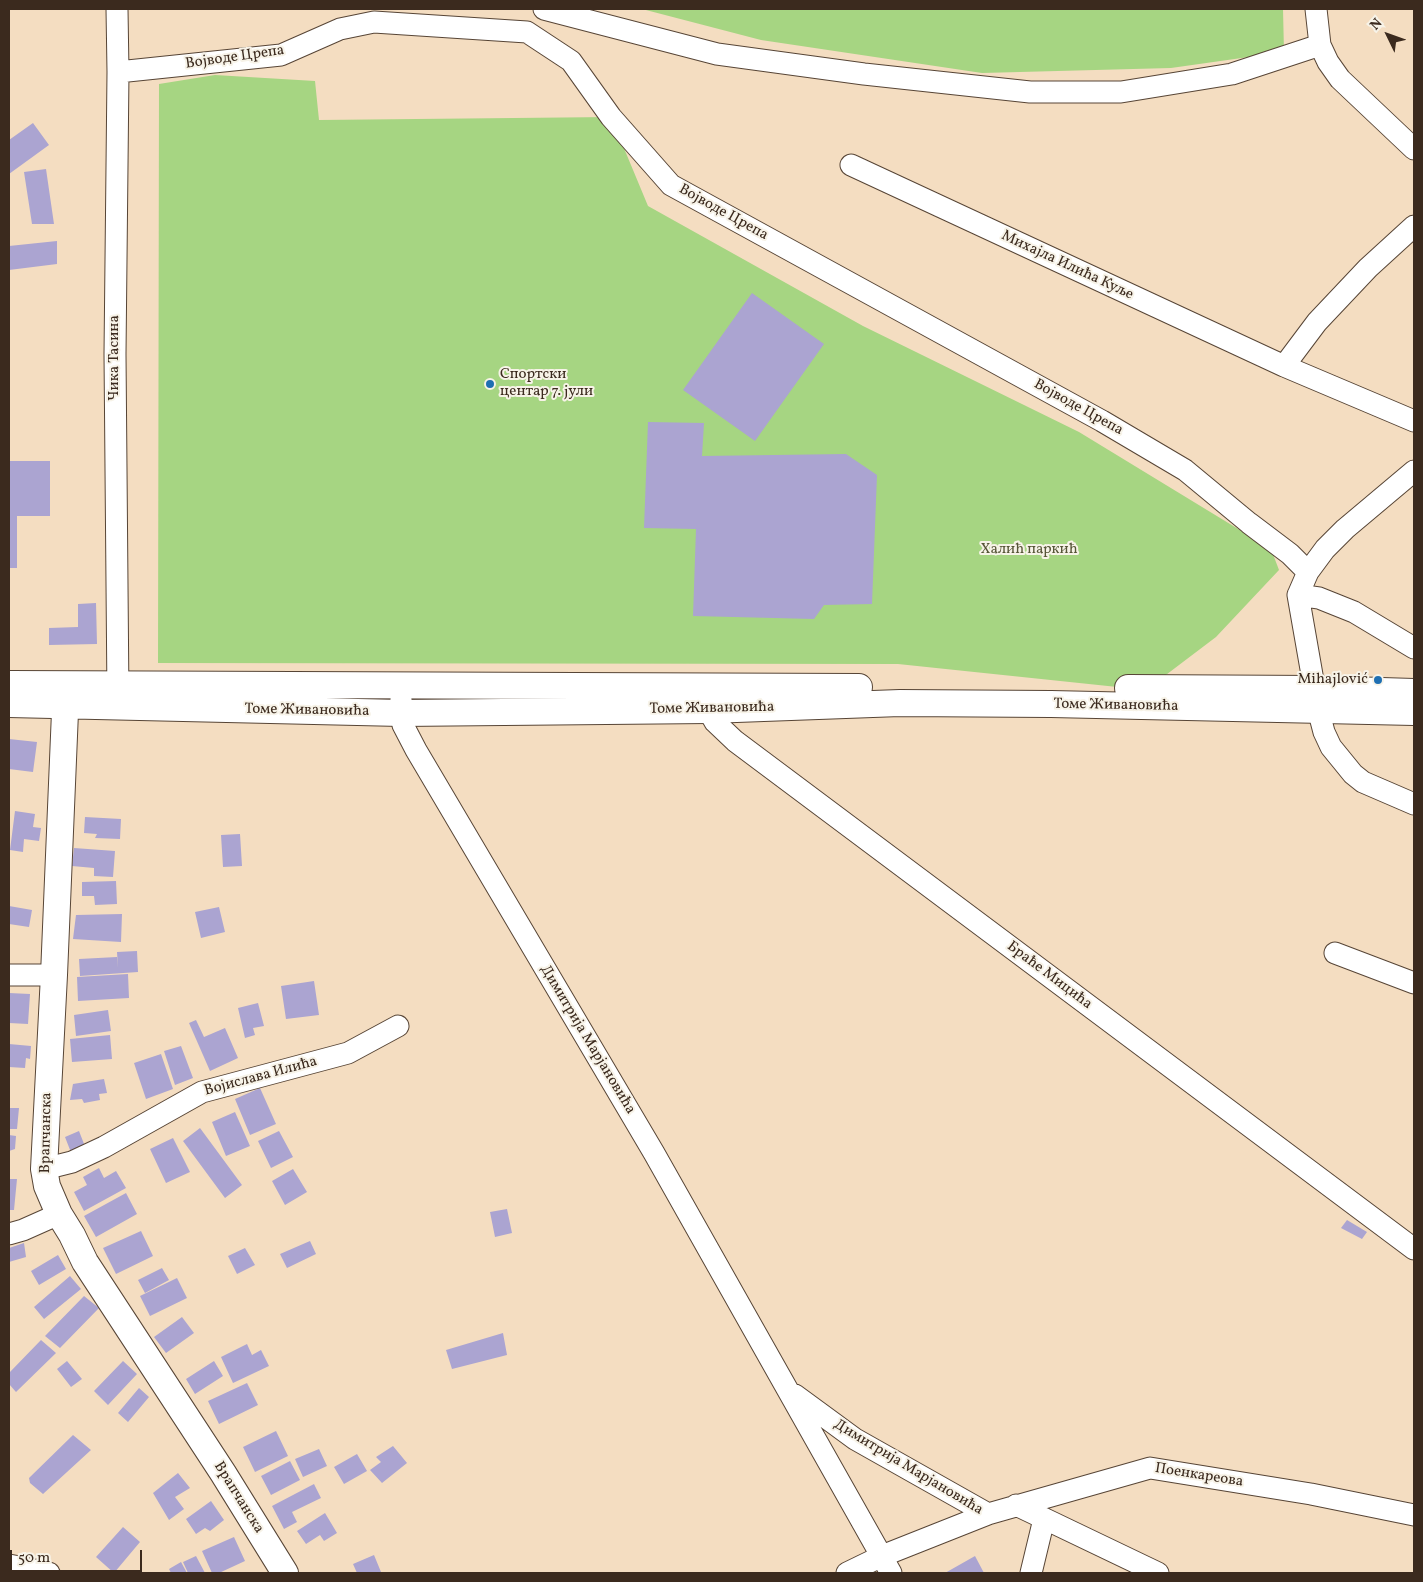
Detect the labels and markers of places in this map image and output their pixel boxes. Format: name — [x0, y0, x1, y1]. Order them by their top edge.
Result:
place label: Спортски центар 7. јули — [500, 366, 593, 401]
marker: Спортски центар 7. јули — [484, 378, 496, 390]
place label: Mihajlović — [1297, 671, 1368, 689]
marker: Mihajlović — [1372, 674, 1384, 686]

